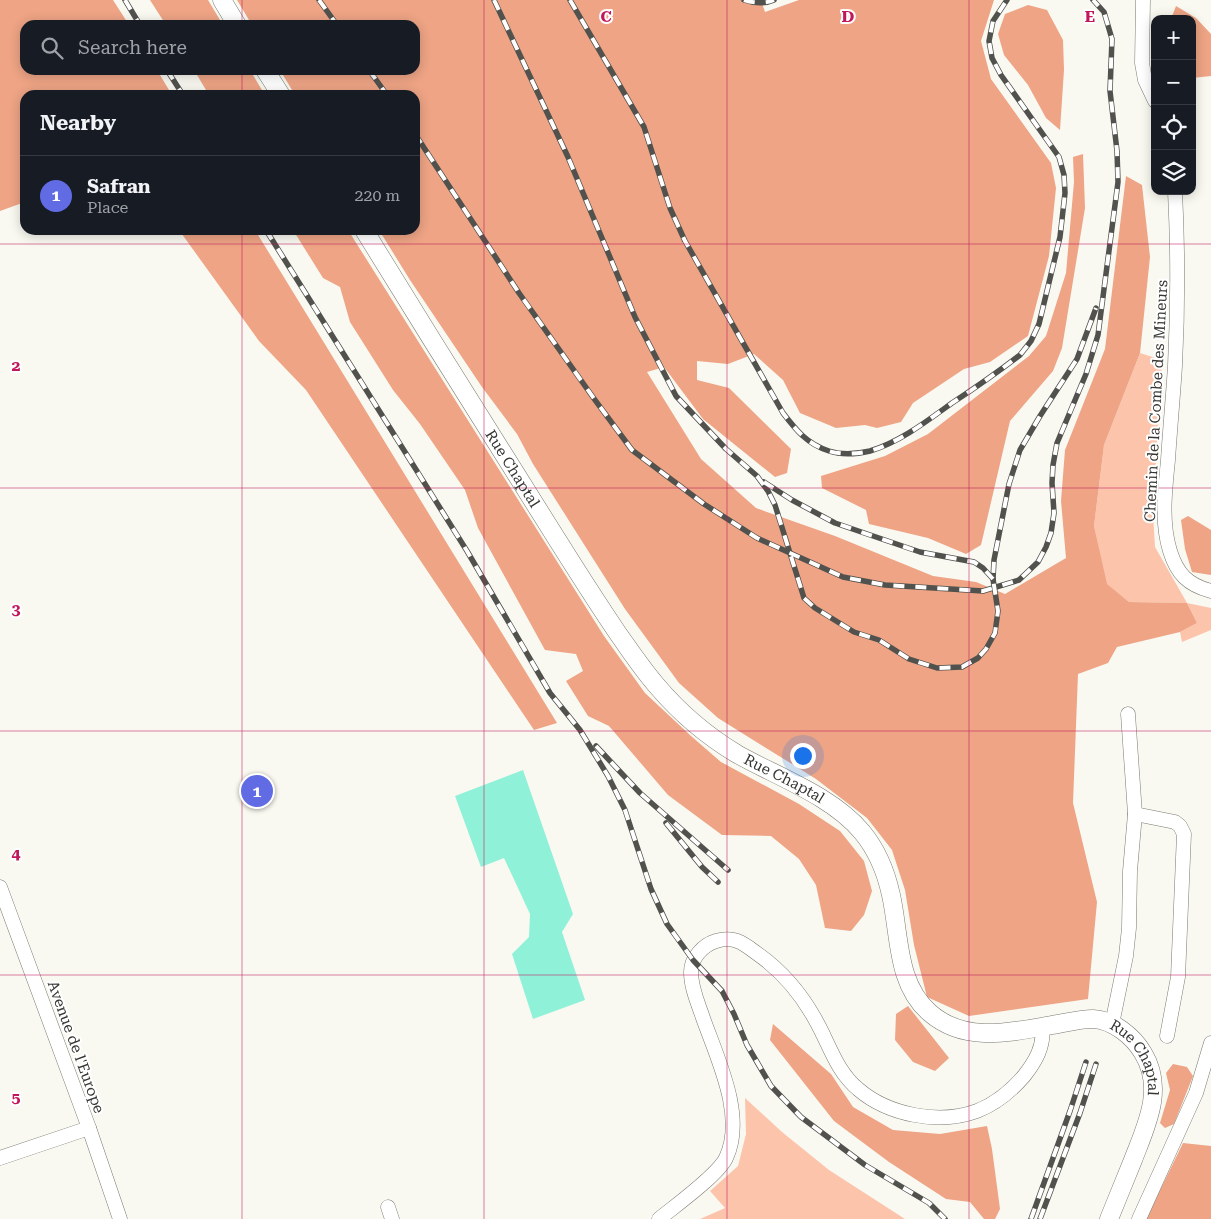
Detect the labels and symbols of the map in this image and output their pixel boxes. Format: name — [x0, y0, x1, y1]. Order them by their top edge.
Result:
text: C — [600, 7, 612, 26]
text: D — [842, 7, 855, 26]
text: E — [1085, 7, 1095, 26]
street label: Chemin de la Combe des Mineurs — [1141, 279, 1171, 523]
text: 2 — [12, 356, 21, 375]
street label: Rue Chaptal — [481, 426, 544, 511]
text: 3 — [12, 600, 21, 619]
your location — [790, 743, 816, 769]
street label: Rue Chaptal — [741, 750, 828, 807]
pin: 1 — [241, 772, 273, 810]
text: 4 — [12, 844, 21, 863]
street label: Avenue de l'Europe — [44, 978, 108, 1116]
street label: Rue Chaptal — [1107, 1016, 1162, 1097]
text: 5 — [12, 1088, 21, 1107]

